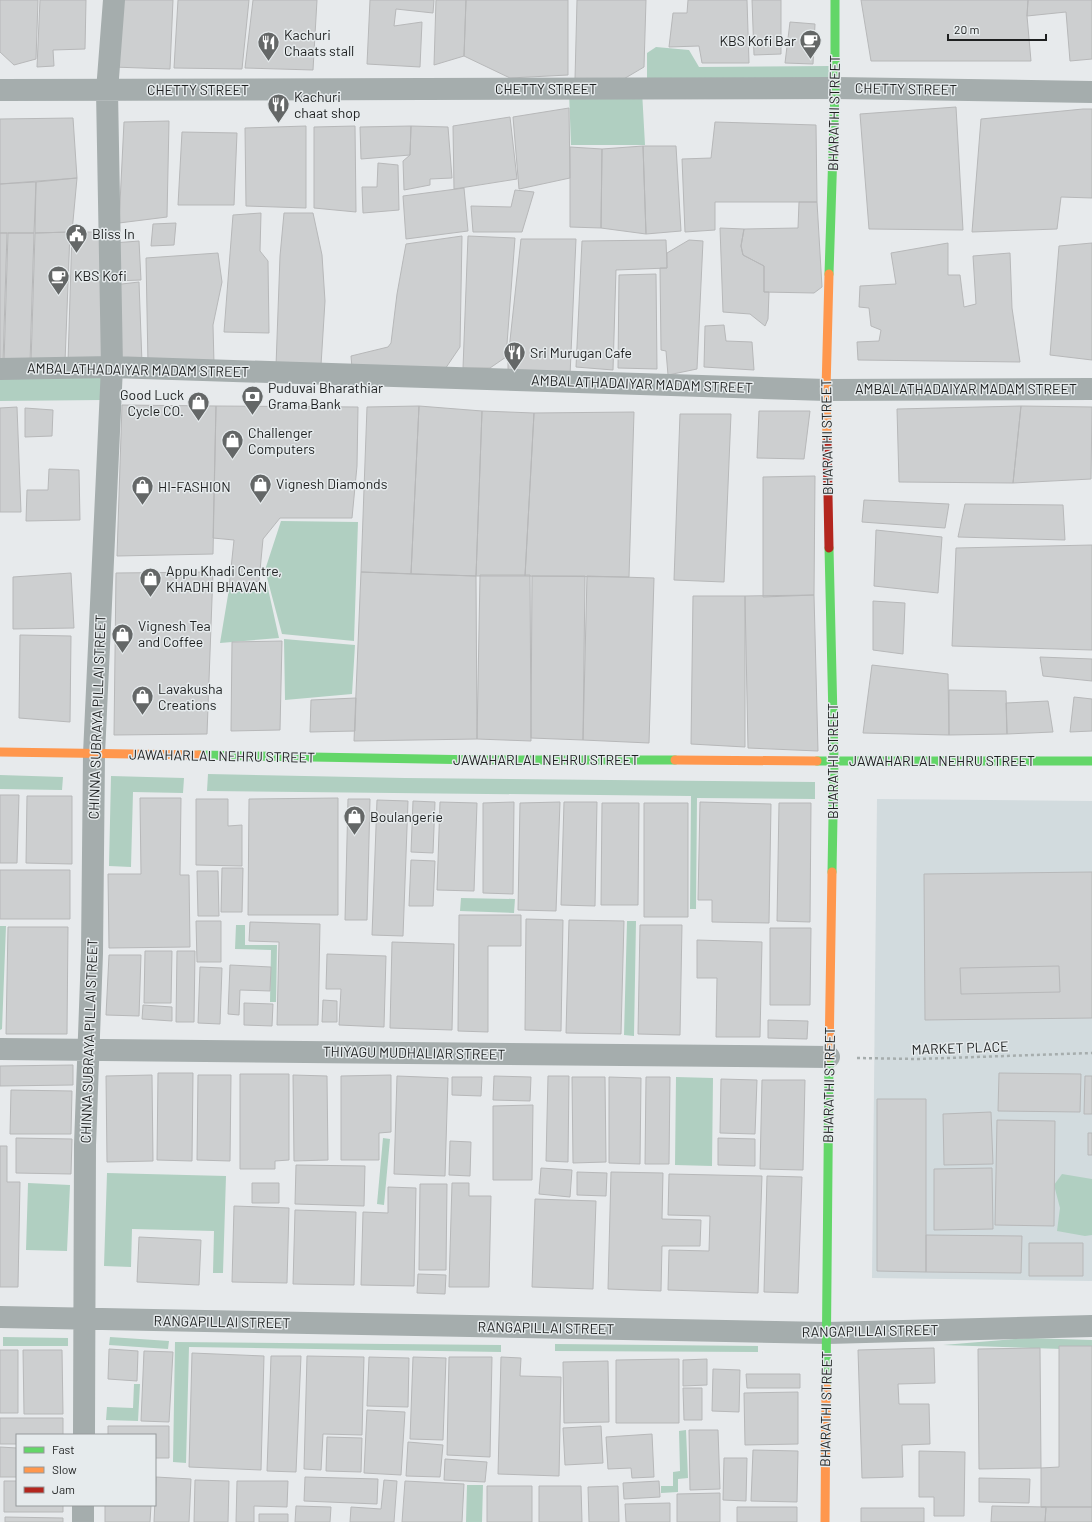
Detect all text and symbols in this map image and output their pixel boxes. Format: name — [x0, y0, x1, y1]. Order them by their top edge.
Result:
scale bar — [948, 16, 1046, 42]
text: 20 m — [954, 22, 980, 36]
place label: Kachuri Chaats stall — [284, 26, 354, 59]
cafe icon: KBS Kofi Bar — [798, 28, 824, 61]
restaurant icon: Kachuri Chaats stall — [256, 30, 282, 63]
place label: KBS Kofi Bar — [719, 32, 796, 49]
street label: BHARATHI STREET — [824, 55, 843, 171]
street label: CHETTY STREET — [855, 79, 957, 98]
street label: CHETTY STREET — [495, 80, 597, 97]
street label: CHETTY STREET — [147, 81, 249, 98]
place label: Kachuri chaat shop — [294, 88, 361, 121]
restaurant icon: Kachuri chaat shop — [265, 92, 291, 125]
public building icon: Bliss In — [64, 221, 90, 254]
place label: Bliss In — [92, 225, 135, 242]
cafe icon: KBS Kofi — [46, 263, 72, 296]
place label: KBS Kofi — [74, 267, 127, 284]
restaurant icon: Sri Murugan Cafe — [501, 340, 527, 373]
place label: Sri Murugan Cafe — [530, 344, 632, 361]
street label: AMBALATHADAIYAR MADAM STREET — [27, 359, 249, 380]
street label: AMBALATHADAIYAR MADAM STREET — [531, 371, 753, 396]
place label: Puduvai Bharathiar Grama Bank — [268, 379, 383, 412]
street label: BHARATHI STREET — [817, 379, 836, 495]
street label: AMBALATHADAIYAR MADAM STREET — [855, 380, 1077, 397]
bank icon: Puduvai Bharathiar Grama Bank — [239, 383, 265, 416]
place label: Good Luck Cycle CO. — [120, 386, 184, 419]
shop icon: Good Luck Cycle CO. — [186, 390, 212, 423]
place label: Challenger Computers — [248, 424, 315, 457]
shop icon: Challenger Computers — [220, 428, 246, 461]
shop icon: Vignesh Diamonds — [247, 471, 273, 504]
shop icon: HI-FASHION — [129, 474, 155, 507]
place label: Vignesh Diamonds — [276, 475, 388, 492]
place label: HI-FASHION — [158, 478, 231, 495]
place label: Appu Khadi Centre, KHADHI BHAVAN — [166, 562, 282, 595]
shop icon: Appu Khadi Centre, KHADHI BHAVAN — [137, 566, 163, 599]
street label: CHINNA SUBRAYA PILLAI STREET — [84, 614, 109, 820]
place label: Vignesh Tea and Coffee — [138, 617, 211, 650]
shop icon: Vignesh Tea and Coffee — [109, 621, 135, 654]
place label: Lavakusha Creations — [158, 680, 223, 713]
shop icon: Lavakusha Creations — [130, 684, 156, 717]
street label: BHARATHI STREET — [824, 703, 841, 819]
street label: JAWAHARLAL NEHRU STREET — [129, 745, 315, 766]
street label: JAWAHARLAL NEHRU STREET — [453, 751, 639, 768]
street label: JAWAHARLAL NEHRU STREET — [849, 752, 1035, 769]
shop icon: Boulangerie — [342, 804, 368, 837]
place label: Boulangerie — [370, 808, 443, 825]
street label: CHINNA SUBRAYA PILLAI STREET — [76, 938, 101, 1144]
street label: BHARATHI STREET — [819, 1027, 838, 1143]
street label: MARKET PLACE — [911, 1037, 1009, 1058]
street label: THIYAGU MUDHALIAR STREET — [323, 1042, 505, 1063]
street label: RANGAPILLAI STREET — [153, 1312, 291, 1331]
street label: RANGAPILLAI STREET — [477, 1318, 615, 1337]
street label: RANGAPILLAI STREET — [801, 1321, 939, 1340]
street label: BHARATHI STREET — [816, 1351, 835, 1467]
legend — [16, 1434, 156, 1506]
text: Fast — [52, 1442, 75, 1456]
text: Slow — [52, 1462, 77, 1476]
text: Jam — [52, 1482, 75, 1496]

